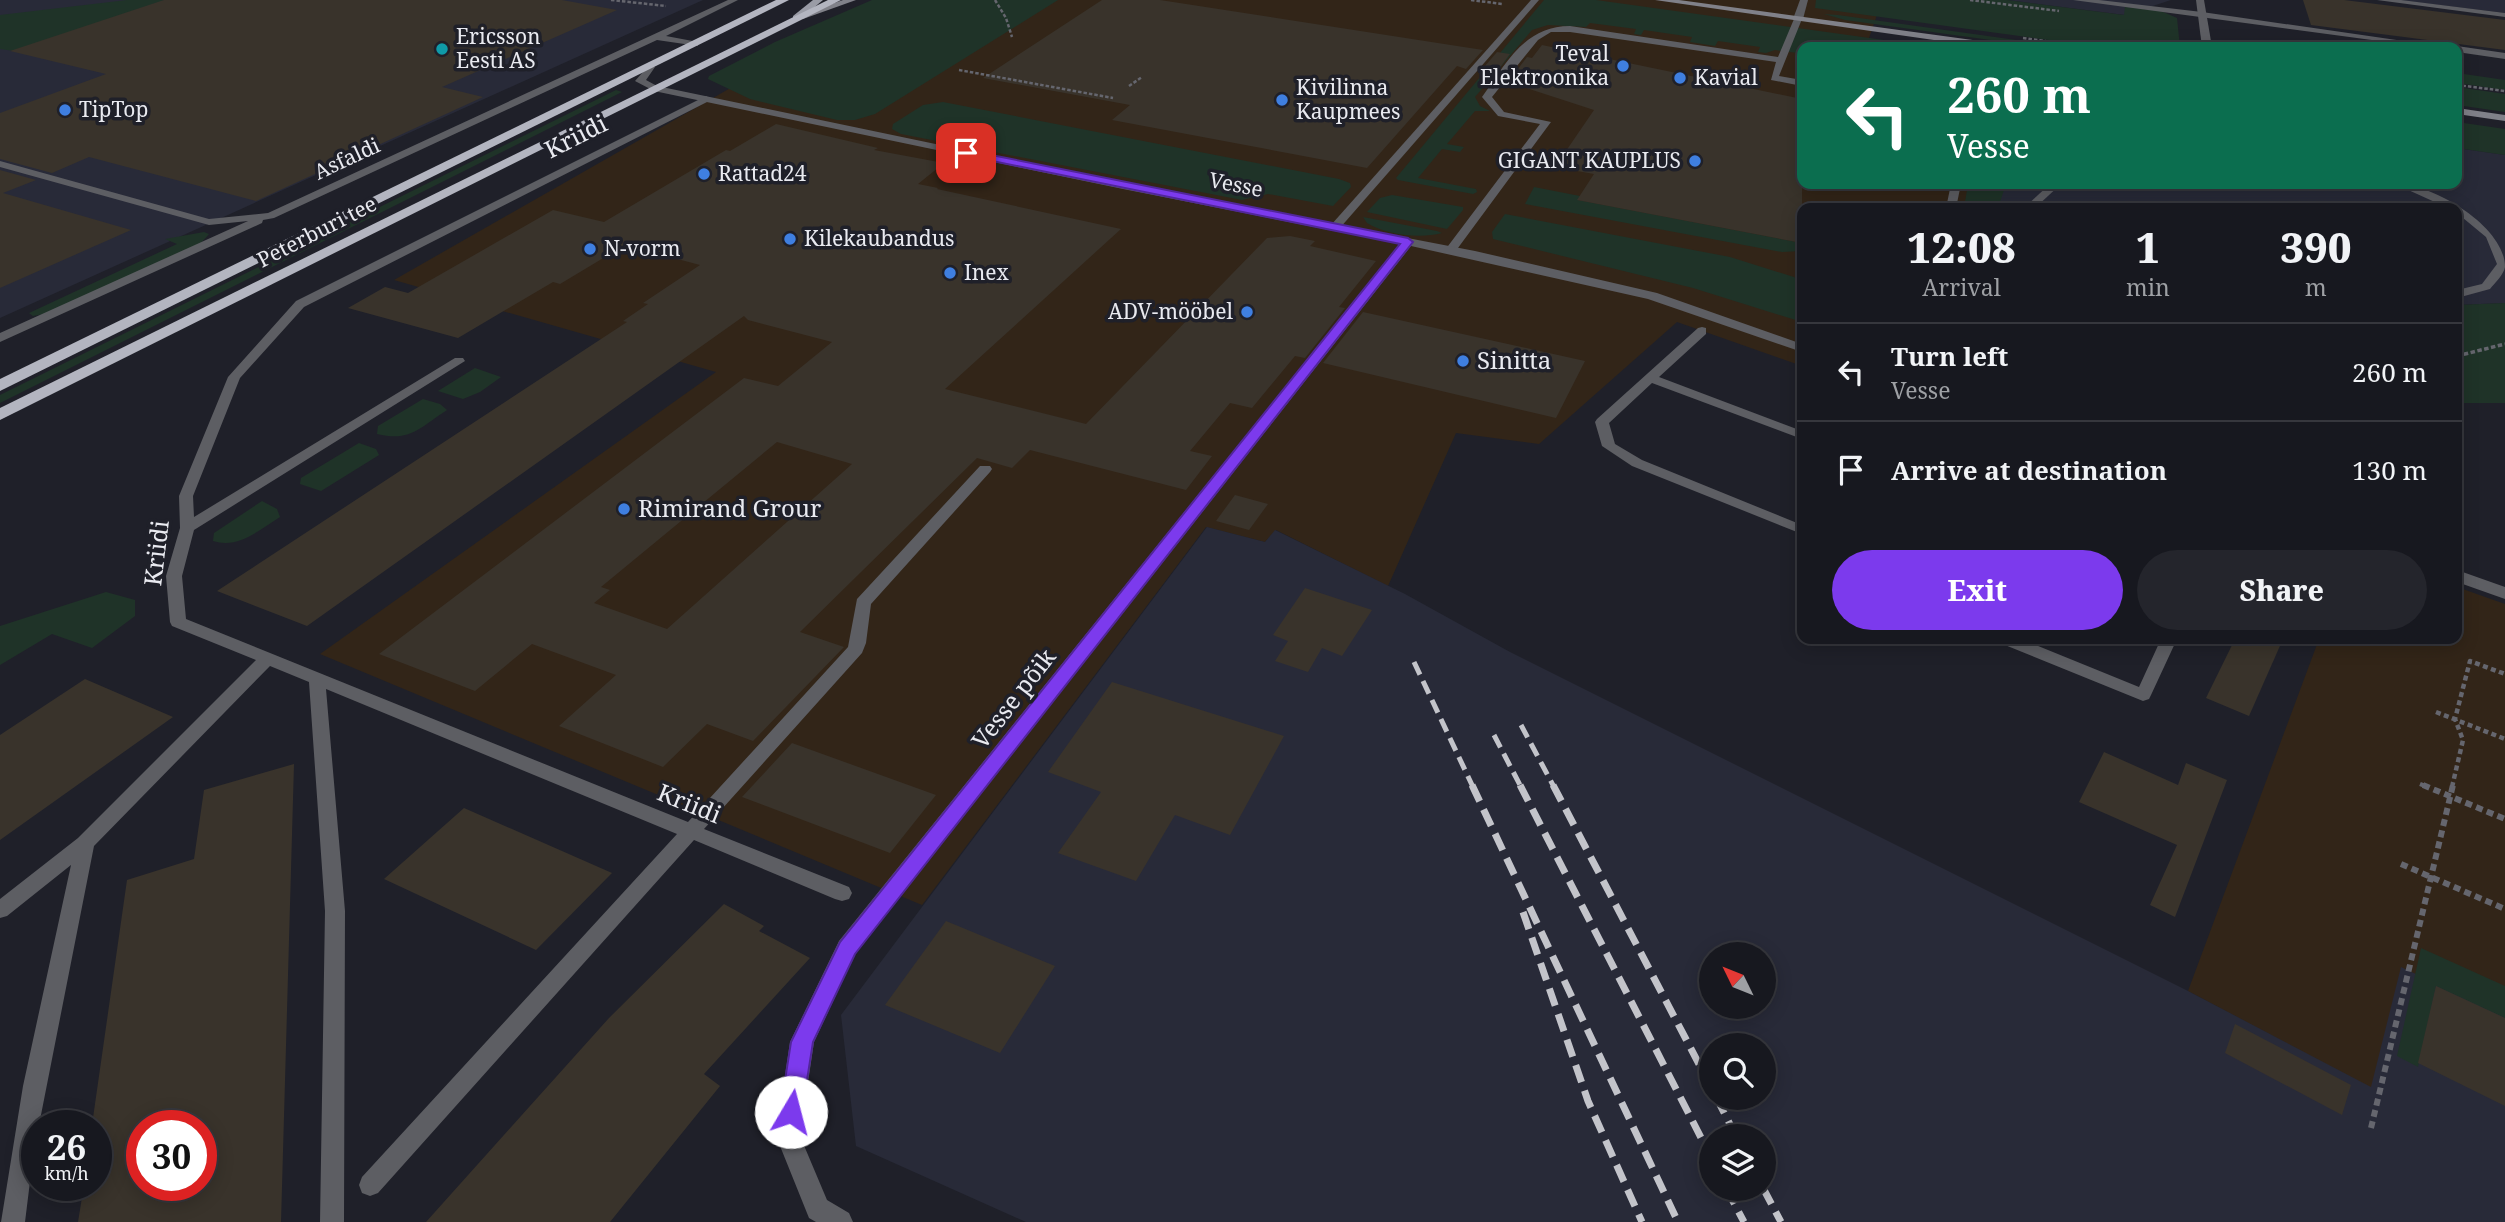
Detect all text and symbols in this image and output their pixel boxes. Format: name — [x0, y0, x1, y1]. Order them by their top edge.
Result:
place label: Ericsson Eesti AS — [456, 22, 541, 74]
place label: Teval Elektroonika — [1480, 39, 1609, 91]
marker: Ericsson Eesti AS — [434, 41, 450, 57]
marker: Teval Elektroonika — [1615, 58, 1631, 74]
text: 260 m — [1947, 61, 2091, 127]
place label: Kavial — [1694, 63, 1758, 91]
marker: Kavial — [1672, 70, 1688, 86]
icon: left — [1832, 70, 1923, 161]
place label: Kivilinna Kaupmees — [1296, 73, 1401, 125]
marker: Kivilinna Kaupmees — [1274, 92, 1290, 108]
place label: TipTop — [79, 95, 148, 123]
marker: TipTop — [57, 102, 73, 118]
street label: Kriidi — [538, 106, 612, 165]
pin — [936, 123, 996, 183]
text: Vesse — [1947, 124, 2030, 167]
street label: Asfaldi — [309, 131, 384, 186]
icon: arrive — [947, 134, 985, 172]
place label: GIGANT KAUPLUS — [1498, 146, 1681, 174]
marker: GIGANT KAUPLUS — [1687, 153, 1703, 169]
place label: Rattad24 — [718, 159, 807, 187]
street label: Vesse — [1207, 165, 1266, 203]
marker: Rattad24 — [696, 166, 712, 182]
street label: Peterburi tee — [252, 189, 381, 273]
text: 12:08 — [1907, 218, 2016, 275]
text: 1 — [2136, 218, 2160, 275]
text: 390 — [2280, 218, 2352, 275]
place label: Kilekaubandus — [804, 224, 955, 252]
marker: Kilekaubandus — [782, 231, 798, 247]
place label: N-vorm — [604, 234, 681, 262]
marker: N-vorm — [582, 241, 598, 257]
place label: Inex — [964, 258, 1009, 286]
marker: Inex — [942, 265, 958, 281]
text: Arrival — [1922, 271, 2001, 303]
text: min — [2126, 271, 2170, 303]
text: m — [2305, 271, 2327, 303]
place label: ADV-mööbel — [1108, 297, 1233, 325]
marker: ADV-mööbel — [1239, 304, 1255, 320]
text: Turn left — [1891, 338, 2008, 374]
place label: Sinitta — [1477, 343, 1551, 376]
marker: Sinitta — [1455, 353, 1471, 369]
icon: left — [1832, 353, 1870, 391]
text: 260 m — [2352, 354, 2427, 390]
text: Vesse — [1891, 374, 1951, 406]
icon: arrive — [1832, 451, 1870, 489]
text: Arrive at destination — [1891, 452, 2167, 488]
text: 130 m — [2352, 452, 2427, 488]
place label: Rimirand Grour — [638, 491, 821, 524]
marker: Rimirand Grour — [616, 501, 632, 517]
street label: Kriidi — [135, 518, 176, 588]
button: Exit — [1832, 550, 2123, 630]
button: Share — [2137, 550, 2427, 630]
street label: Vesse põik — [963, 640, 1063, 755]
street label: Kriidi — [653, 775, 727, 830]
north arrow — [1699, 942, 1776, 1018]
map controls — [1699, 942, 1776, 1201]
button: search — [1699, 1033, 1776, 1110]
position arrow — [754, 1075, 828, 1149]
speed limit sign: 30 — [126, 1110, 217, 1201]
text: 26 — [47, 1123, 86, 1170]
button: layers — [1699, 1124, 1776, 1201]
text: km/h — [44, 1161, 89, 1185]

